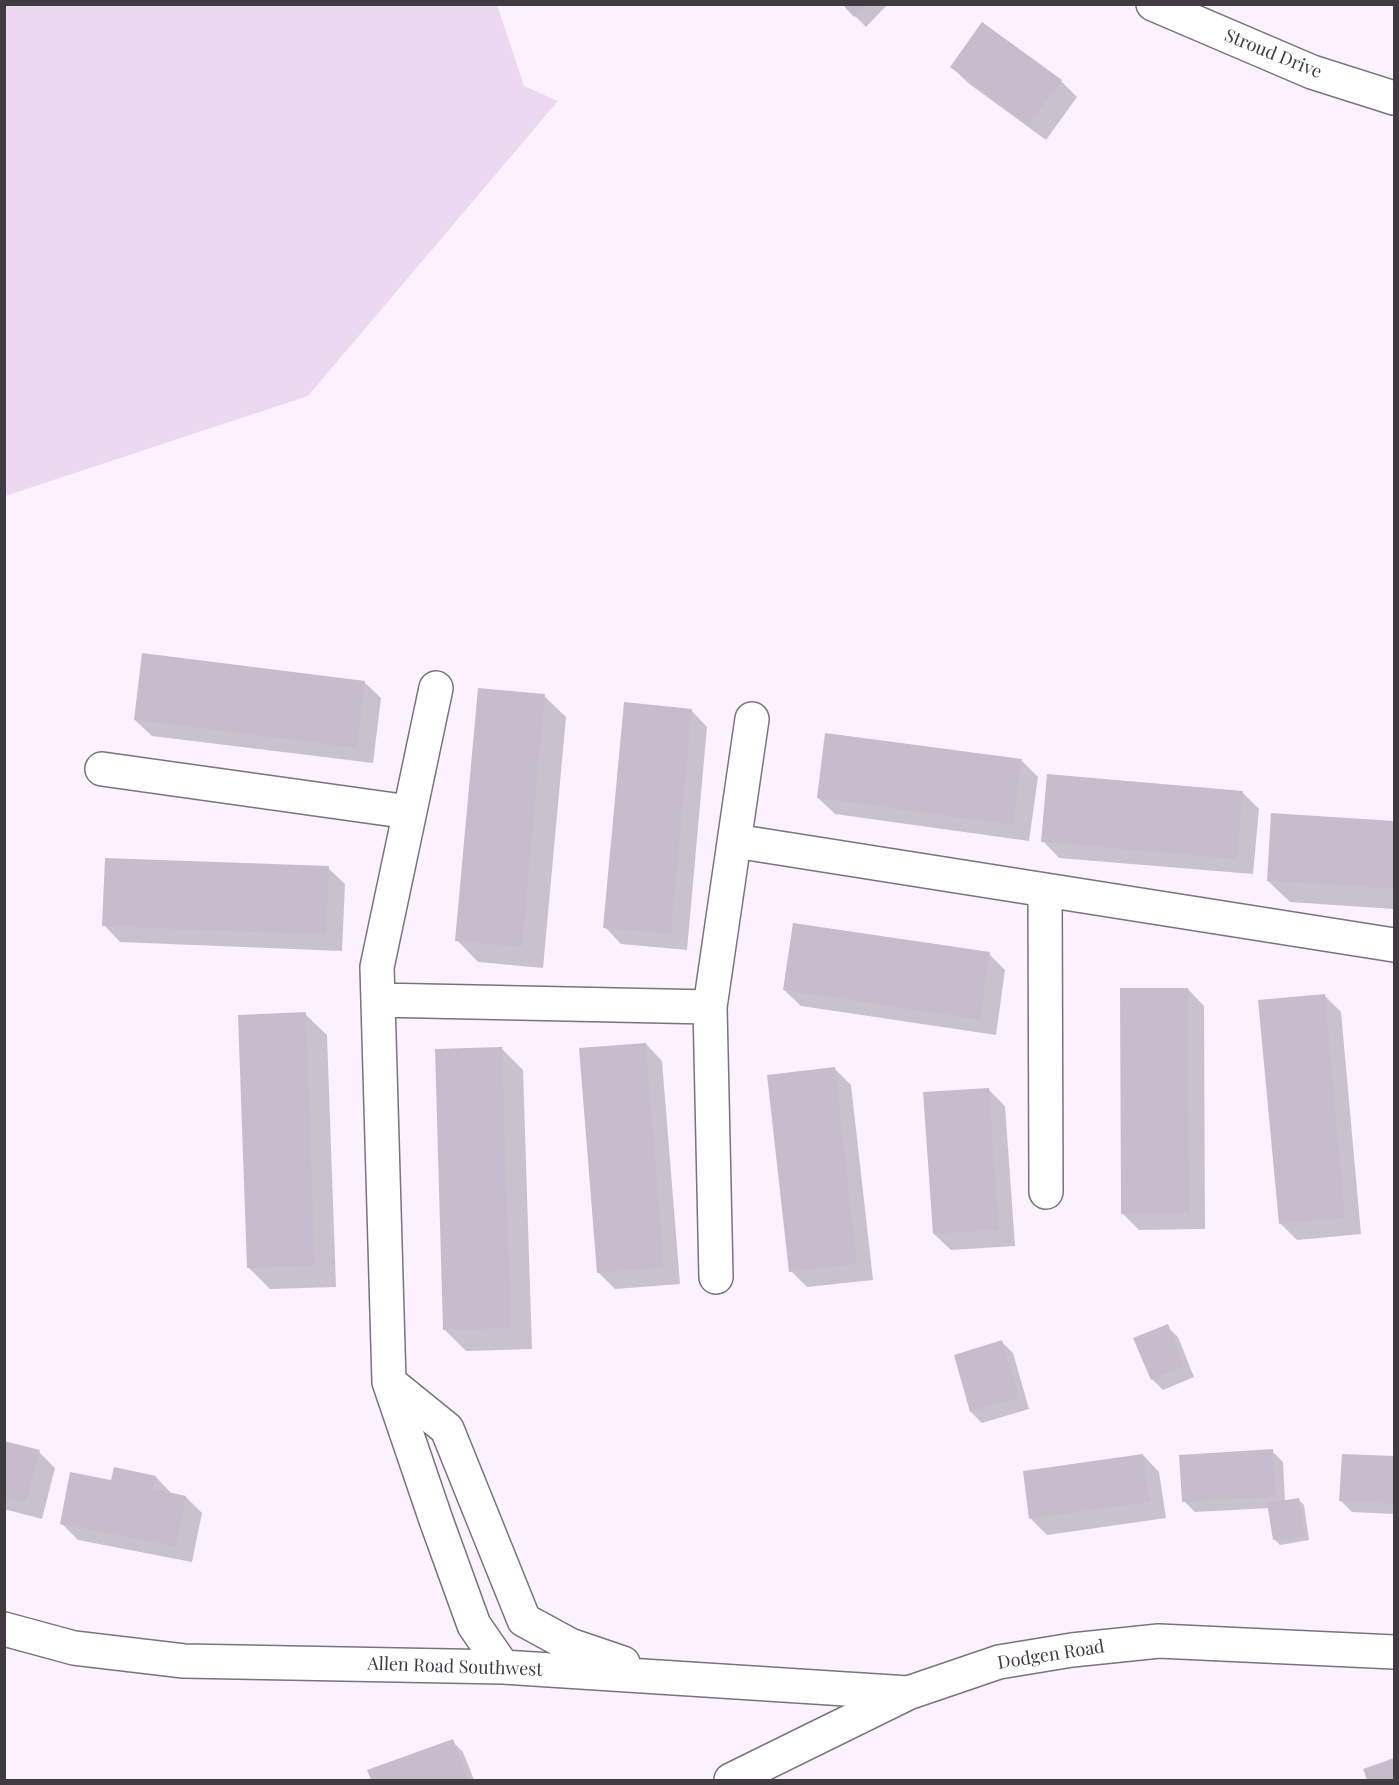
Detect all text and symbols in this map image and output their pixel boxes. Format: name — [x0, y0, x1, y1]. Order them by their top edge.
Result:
street label: Stroud Drive — [1221, 25, 1325, 83]
street label: Dodgen Road — [996, 1636, 1106, 1674]
street label: Allen Road Southwest — [367, 1653, 543, 1681]

